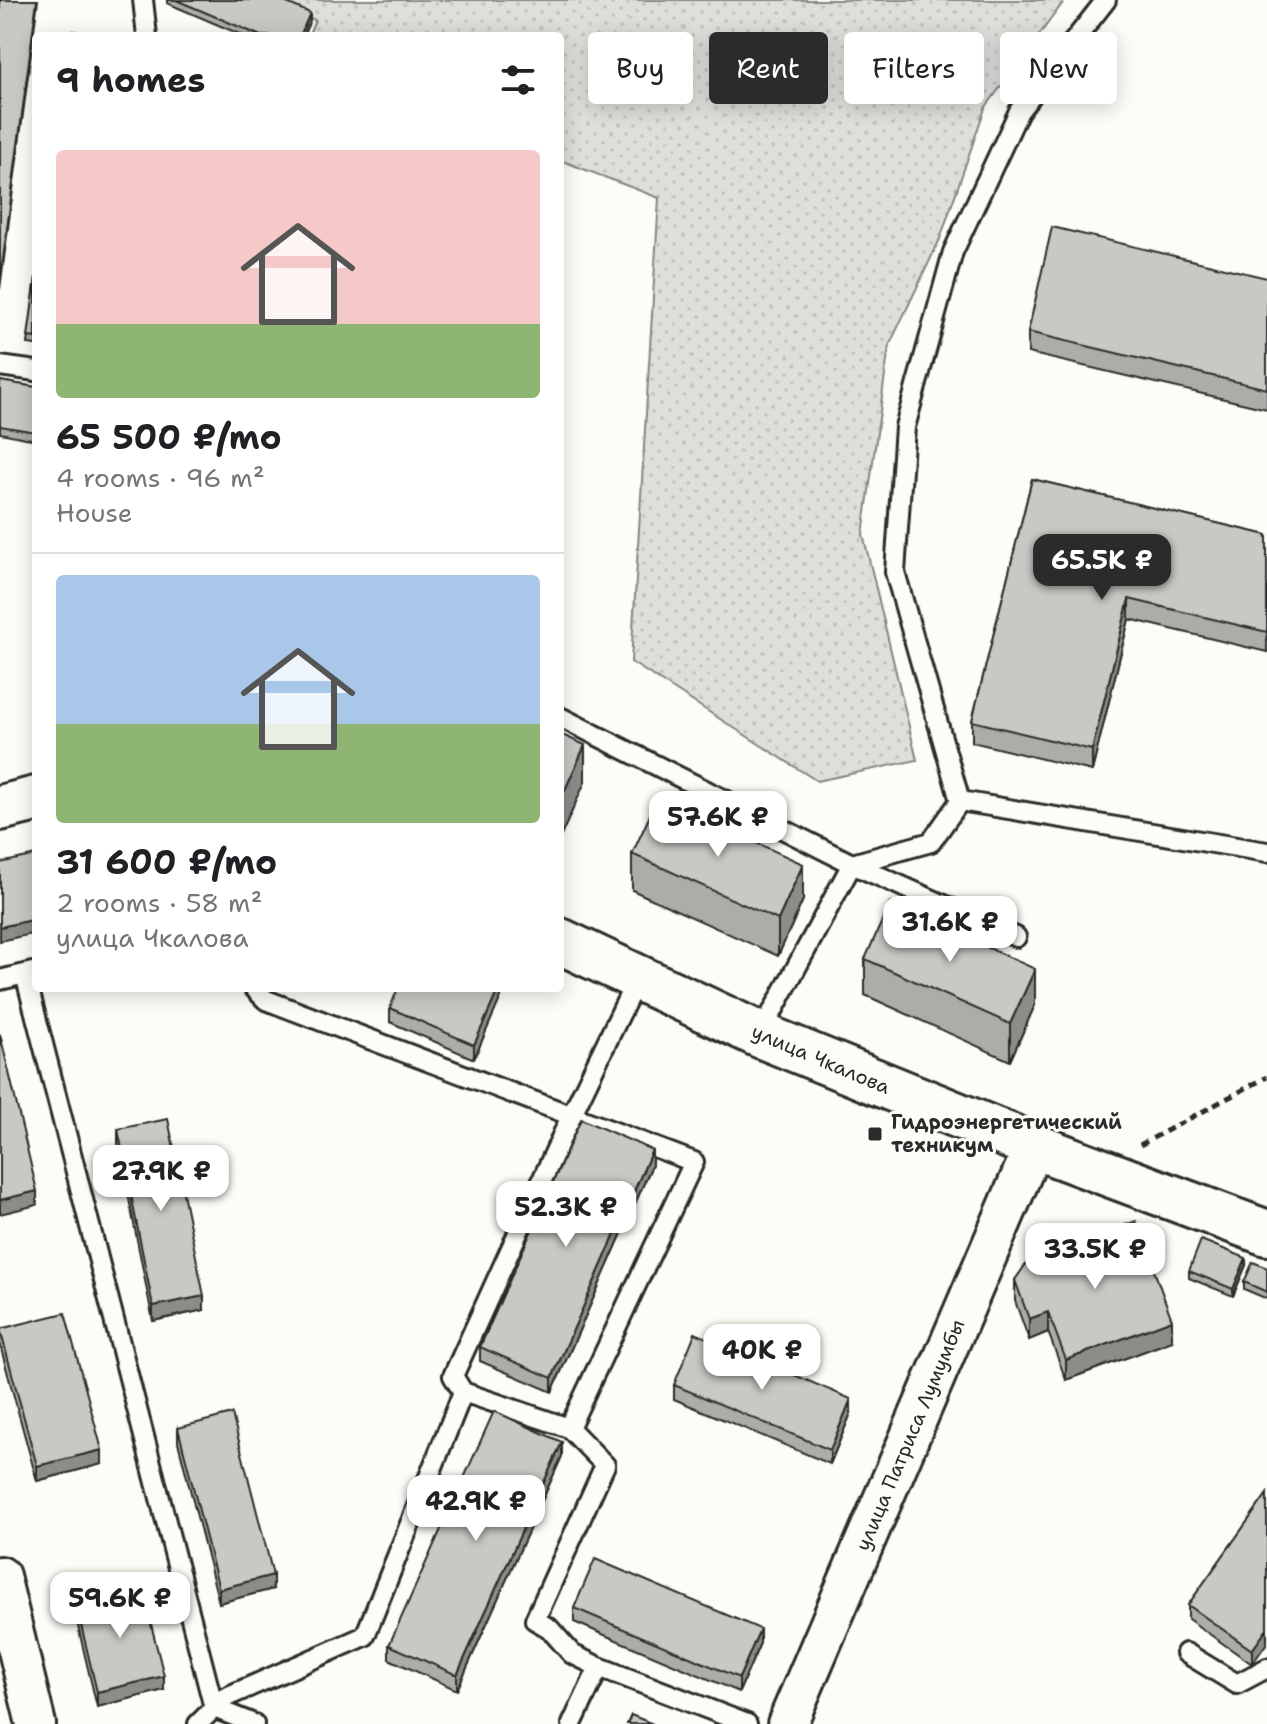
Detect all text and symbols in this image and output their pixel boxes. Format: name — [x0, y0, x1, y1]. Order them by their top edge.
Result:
chip: Buy — [588, 32, 693, 104]
chip: Rent — [709, 32, 828, 104]
chip: Filters — [844, 32, 984, 104]
chip: New — [1000, 32, 1117, 104]
text: 9 homes — [56, 57, 205, 103]
icon: filters — [496, 58, 540, 102]
icon: home — [226, 202, 370, 346]
text: 65 500 ₽/mo — [56, 414, 282, 460]
text: 4 rooms · 96 m² — [56, 460, 265, 495]
text: House — [56, 495, 132, 530]
pin: 65.5K ₽ — [1028, 534, 1176, 602]
text: 65.5K ₽ — [1051, 542, 1153, 577]
icon: home — [226, 627, 370, 771]
pin: 57.6K ₽ — [644, 791, 792, 859]
text: 57.6K ₽ — [667, 799, 769, 834]
text: 31 600 ₽/mo — [56, 839, 277, 885]
text: 2 rooms · 58 m² — [56, 885, 262, 920]
pin: 31.6K ₽ — [876, 896, 1024, 964]
text: 31.6K ₽ — [901, 904, 999, 939]
text: улица Чкалова — [56, 920, 249, 955]
street label: улица Чкалова — [748, 1018, 895, 1100]
place label: Гидроэнергетический техникум — [891, 1109, 1122, 1158]
marker: Гидроэнергетический техникум — [866, 1125, 884, 1143]
pin: 27.9K ₽ — [87, 1145, 235, 1213]
text: 27.9K ₽ — [111, 1153, 211, 1188]
pin: 52.3K ₽ — [492, 1181, 640, 1249]
text: 52.3K ₽ — [514, 1189, 618, 1224]
pin: 33.5K ₽ — [1021, 1223, 1169, 1291]
text: 33.5K ₽ — [1043, 1231, 1147, 1266]
street label: улица Патриса Лумумбы — [849, 1315, 971, 1555]
pin: 40K ₽ — [706, 1324, 818, 1392]
text: 40K ₽ — [721, 1332, 803, 1367]
pin: 42.9K ₽ — [402, 1475, 550, 1543]
text: 42.9K ₽ — [425, 1483, 527, 1518]
pin: 59.6K ₽ — [46, 1572, 194, 1640]
text: 59.6K ₽ — [68, 1580, 172, 1615]

